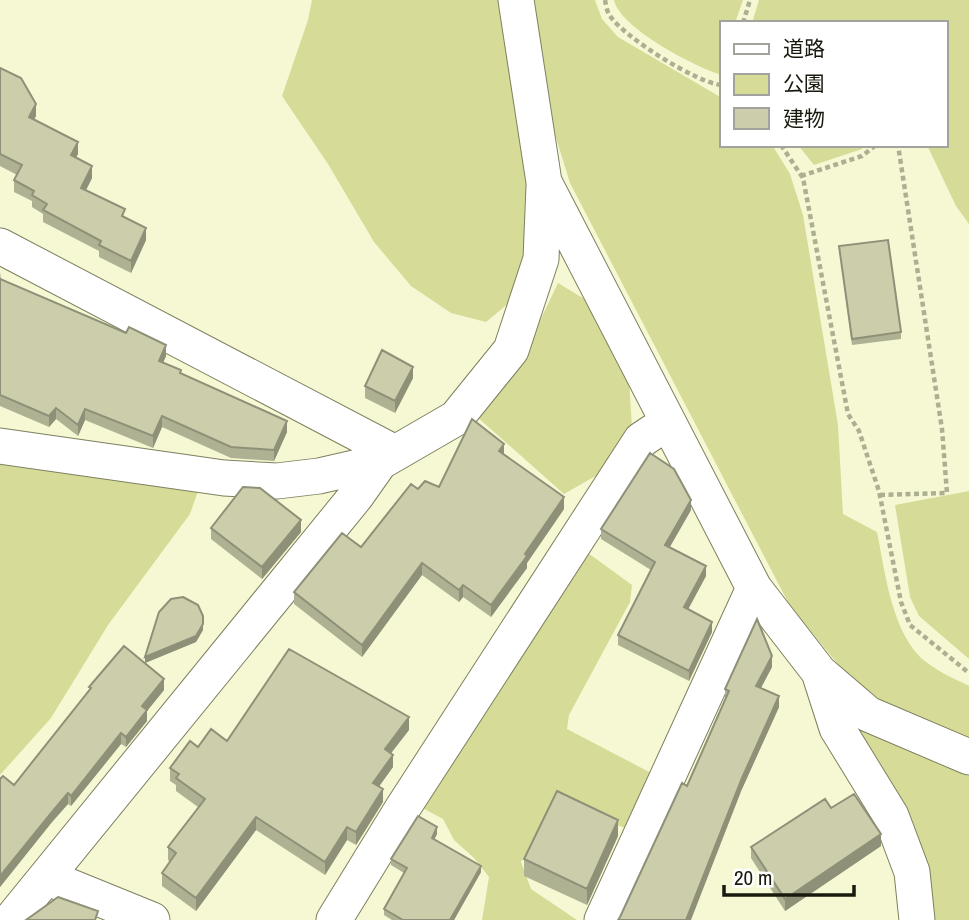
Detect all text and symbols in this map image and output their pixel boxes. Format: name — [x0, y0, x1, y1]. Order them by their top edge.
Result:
legend — [720, 21, 948, 147]
text: 道路 — [783, 34, 825, 63]
text: 公園 — [783, 69, 825, 98]
text: 建物 — [783, 104, 825, 133]
scale bar — [724, 853, 853, 897]
text: 20 m — [734, 863, 772, 892]

